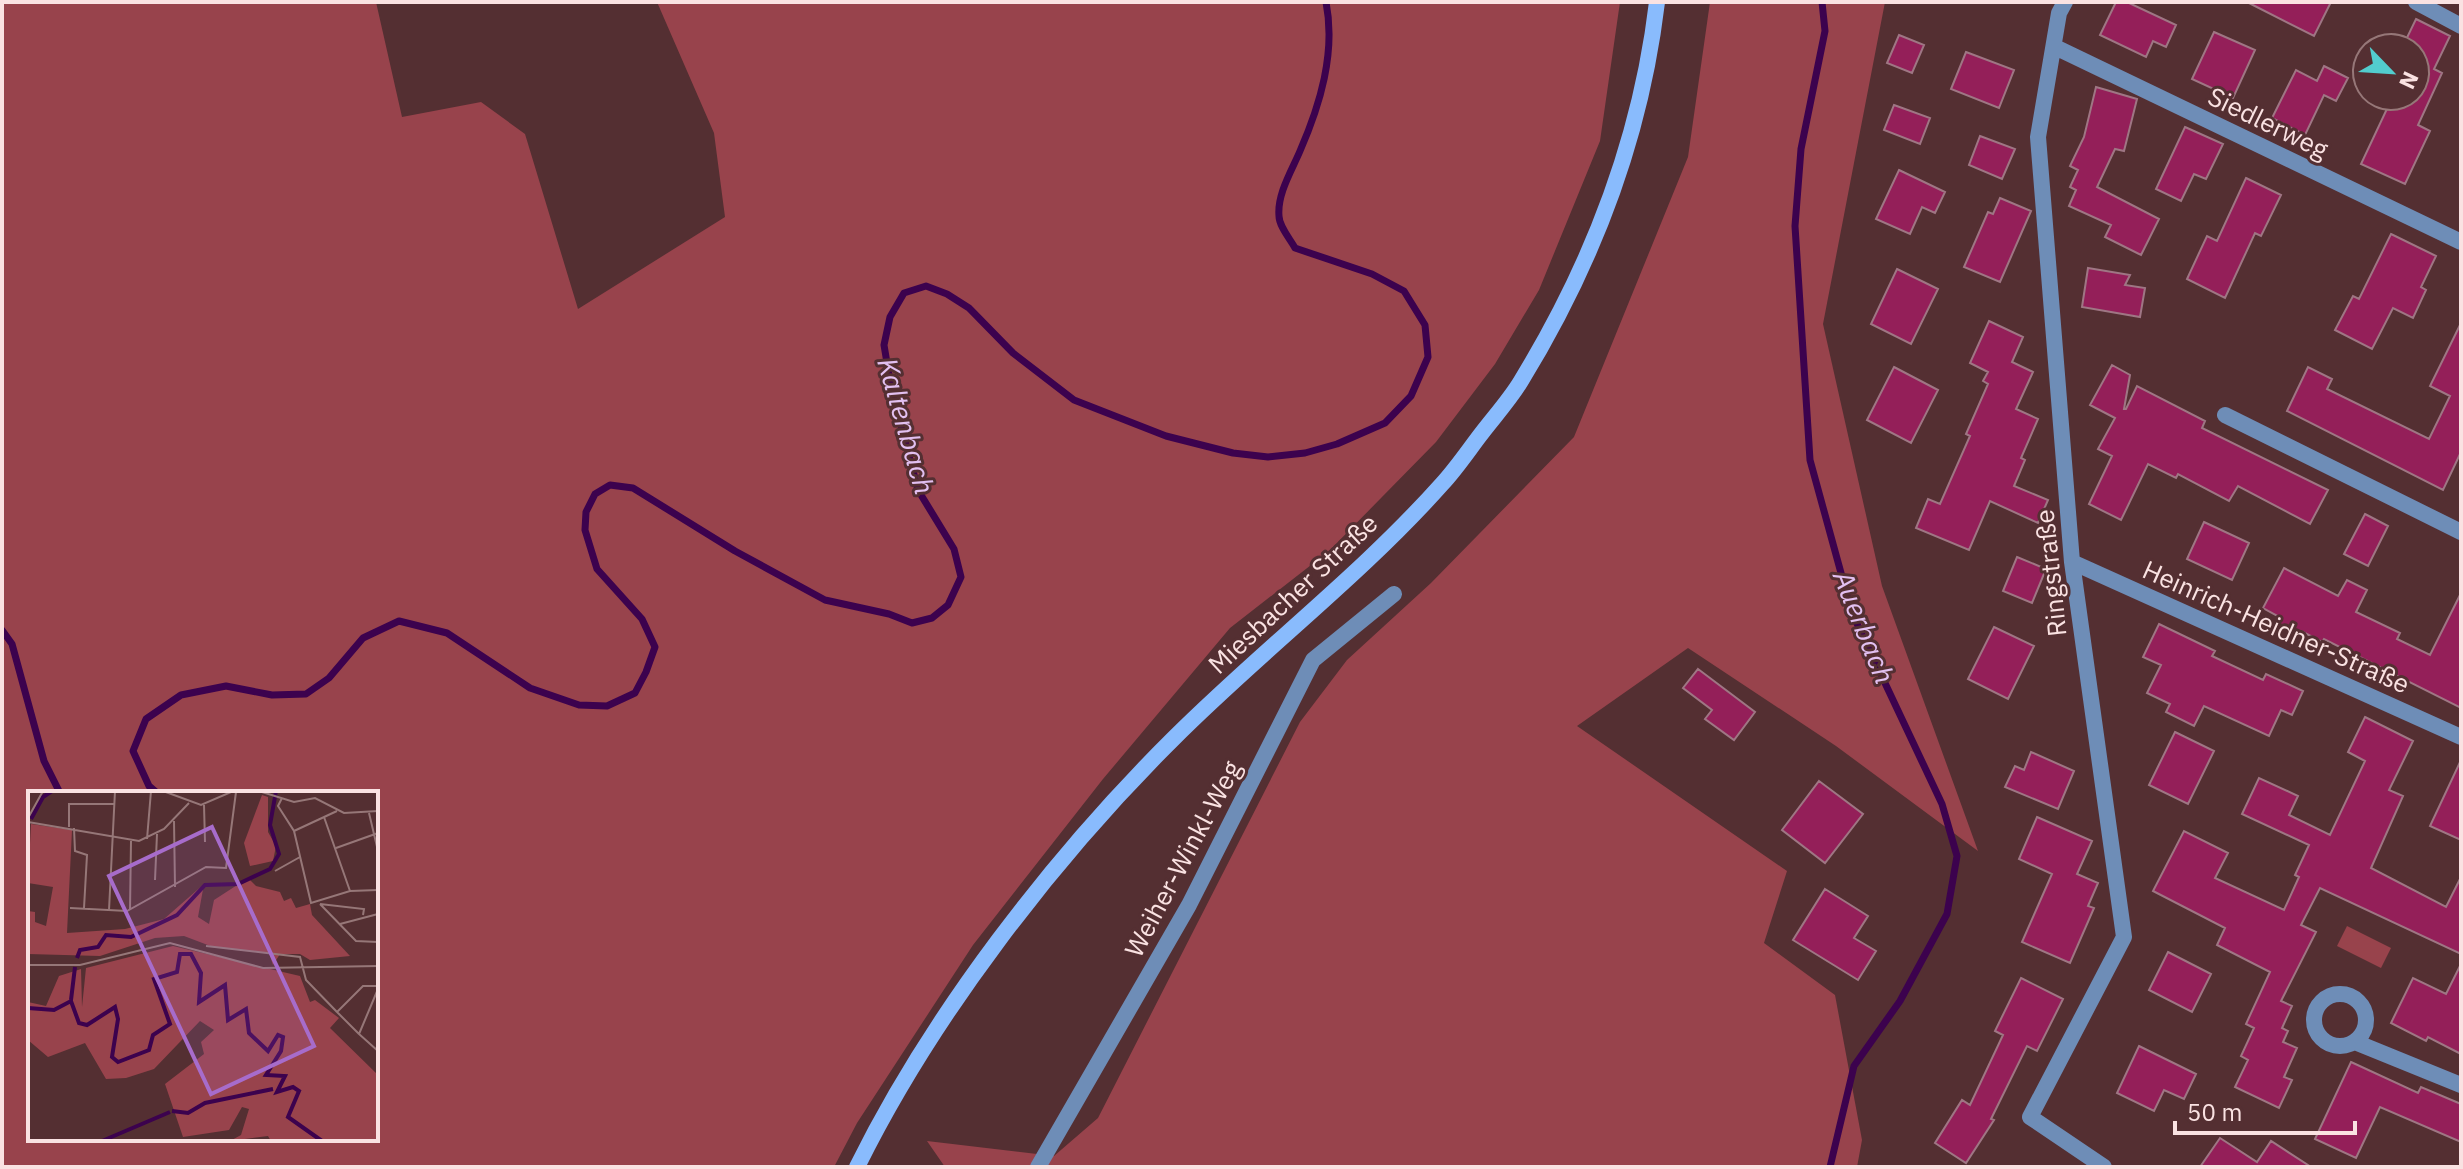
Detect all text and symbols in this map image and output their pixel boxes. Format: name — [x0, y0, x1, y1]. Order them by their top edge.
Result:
north arrow — [2351, 32, 2431, 112]
text: N — [2393, 67, 2426, 94]
street label: Siedlerweg — [2203, 78, 2334, 166]
water label: Kaltenbach — [869, 353, 944, 499]
street label: Miesbacher Straße — [1200, 506, 1384, 681]
street label: Ringstraße — [2026, 508, 2074, 638]
street label: Heinrich-Heidner-Straße — [2138, 552, 2415, 700]
water label: Auerbach — [1825, 564, 1904, 689]
street label: Weiher-Winkl-Weg — [1116, 754, 1248, 963]
inset map — [28, 791, 378, 1141]
scale bar — [2175, 1085, 2355, 1135]
text: 50 m — [2187, 1096, 2242, 1128]

